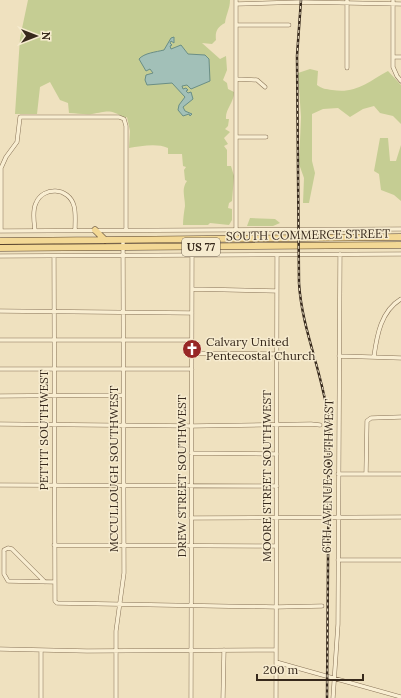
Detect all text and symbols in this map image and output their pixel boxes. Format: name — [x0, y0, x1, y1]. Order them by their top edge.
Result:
north arrow — [16, 16, 56, 56]
text: N — [39, 32, 53, 41]
street label: SOUTH COMMERCE STREET — [226, 226, 390, 243]
road number: US 77 — [182, 238, 220, 256]
place label: Calvary United Pentecostal Church — [206, 334, 316, 363]
church icon: Calvary United Pentecostal Church — [181, 338, 203, 360]
street label: PETTIT SOUTHWEST — [36, 369, 51, 491]
street label: MCCULLOUGH SOUTHWEST — [106, 385, 121, 552]
street label: MOORE STREET SOUTHWEST — [259, 390, 274, 562]
street label: DREW STREET SOUTHWEST — [174, 394, 189, 557]
street label: 6TH AVENUE SOUTHWEST — [319, 398, 336, 553]
scale bar — [257, 656, 363, 682]
text: 200 m — [263, 662, 299, 677]

